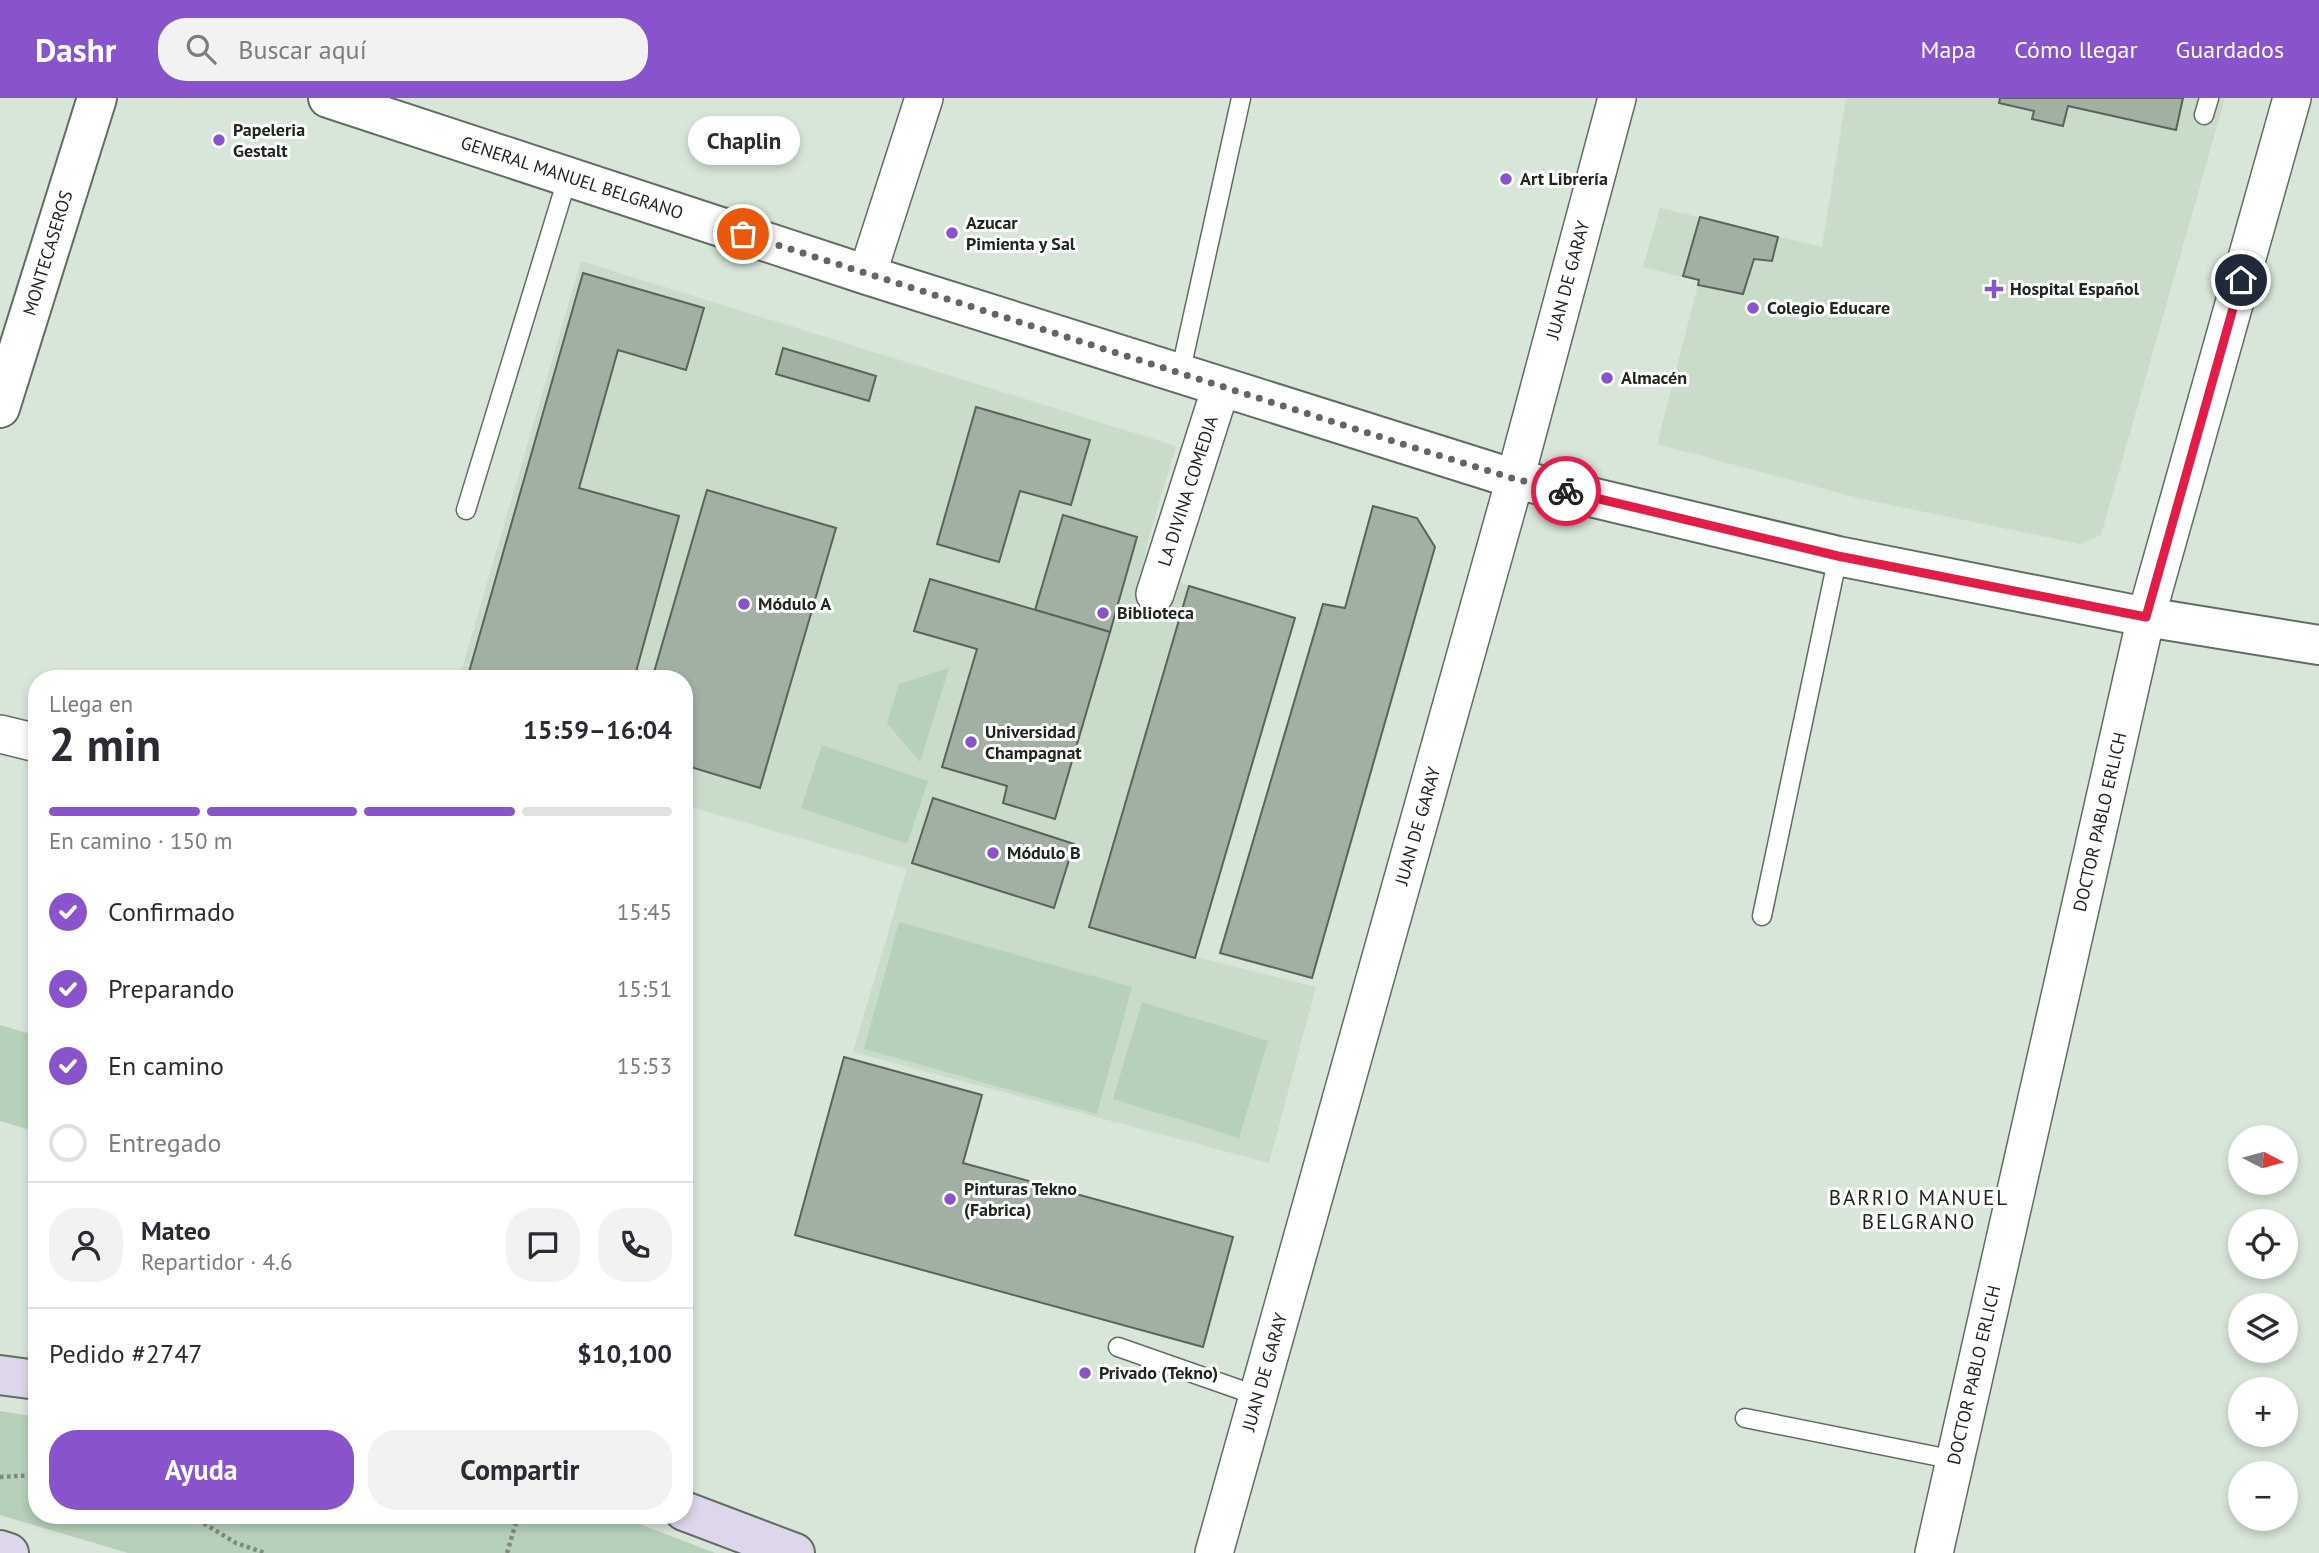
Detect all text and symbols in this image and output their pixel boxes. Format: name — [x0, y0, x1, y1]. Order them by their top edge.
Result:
search box — [158, 18, 648, 81]
text: Dashr — [35, 28, 116, 71]
icon: search — [182, 30, 220, 68]
text: Buscar aquí — [238, 33, 367, 66]
text: Mapa — [1920, 34, 1976, 65]
text: Cómo llegar — [2014, 34, 2138, 65]
text: Guardados — [2176, 34, 2284, 65]
callout: Chaplin — [687, 115, 799, 164]
place label: Papeleria Gestalt — [233, 118, 305, 162]
text: Chaplin — [707, 126, 781, 155]
street label: GENERAL MANUEL BELGRANO — [458, 131, 686, 224]
marker: Papeleria Gestalt — [211, 132, 227, 148]
place label: Art Librería — [1520, 167, 1608, 190]
marker: Art Librería — [1498, 171, 1514, 187]
street label: MONTECASEROS — [18, 188, 77, 318]
pin — [713, 204, 773, 264]
place label: Azucar Pimienta y Sal — [966, 211, 1076, 255]
icon: bag — [724, 215, 762, 253]
street label: JUAN DE GARAY — [1540, 218, 1594, 343]
marker: Azucar Pimienta y Sal — [944, 225, 960, 241]
pin — [2211, 250, 2271, 310]
icon: home — [2222, 261, 2260, 299]
place label: Hospital Español — [2010, 277, 2140, 300]
marker: Hospital Español — [1984, 279, 2004, 299]
place label: Colegio Educare — [1767, 296, 1890, 319]
marker: Colegio Educare — [1745, 300, 1761, 316]
place label: Almacén — [1621, 366, 1687, 389]
marker: Almacén — [1599, 370, 1615, 386]
street label: LA DIVINA COMEDIA — [1152, 412, 1223, 569]
courier — [1531, 456, 1601, 526]
icon: bike — [1547, 472, 1585, 510]
place label: Módulo A — [758, 592, 831, 615]
marker: Módulo A — [736, 596, 752, 612]
place label: Biblioteca — [1117, 601, 1194, 624]
marker: Biblioteca — [1095, 605, 1111, 621]
text: Llega en — [49, 689, 133, 718]
text: 15:59–16:04 — [523, 713, 672, 746]
text: 2 min — [49, 714, 161, 774]
place label: Universidad Champagnat — [985, 720, 1082, 764]
street label: DOCTOR PABLO ERLICH — [2068, 730, 2131, 914]
marker: Universidad Champagnat — [963, 734, 979, 750]
street label: JUAN DE GARAY — [1389, 764, 1445, 889]
text: En camino · 150 m — [49, 826, 232, 855]
place label: Módulo B — [1007, 841, 1081, 864]
marker: Módulo B — [985, 845, 1001, 861]
icon: check — [49, 893, 87, 931]
text: Confirmado — [108, 895, 235, 928]
text: 15:45 — [617, 897, 672, 926]
icon: check — [49, 970, 87, 1008]
text: Preparando — [108, 972, 235, 1005]
text: 15:51 — [617, 974, 672, 1003]
icon: check — [49, 1047, 87, 1085]
text: En camino — [108, 1049, 224, 1082]
text: 15:53 — [617, 1051, 672, 1080]
north arrow — [2228, 1125, 2298, 1195]
map controls — [2228, 1125, 2298, 1531]
text: Entregado — [108, 1126, 222, 1159]
place label: Pinturas Tekno (Fabrica) — [964, 1177, 1077, 1221]
district label: BARRIO MANUEL BELGRANO — [1829, 1184, 2009, 1235]
marker: Pinturas Tekno (Fabrica) — [942, 1191, 958, 1207]
button: person — [49, 1208, 123, 1282]
button: chat — [506, 1208, 580, 1282]
button: phone — [598, 1208, 672, 1282]
button: locate — [2228, 1209, 2298, 1279]
text: Mateo — [141, 1214, 211, 1247]
text: Repartidor · 4.6 — [141, 1247, 293, 1276]
street label: DOCTOR PABLO ERLICH — [1942, 1283, 2005, 1467]
button: layers — [2228, 1293, 2298, 1363]
street label: JUAN DE GARAY — [1236, 1310, 1292, 1435]
text: Pedido #2747 — [49, 1337, 202, 1370]
text: $10,100 — [577, 1337, 672, 1370]
place label: Privado (Tekno) — [1099, 1361, 1218, 1384]
marker: Privado (Tekno) — [1077, 1365, 1093, 1381]
button: + — [2228, 1377, 2298, 1447]
button: Ayuda — [49, 1430, 354, 1510]
button: Compartir — [368, 1430, 672, 1510]
button: − — [2228, 1461, 2298, 1531]

